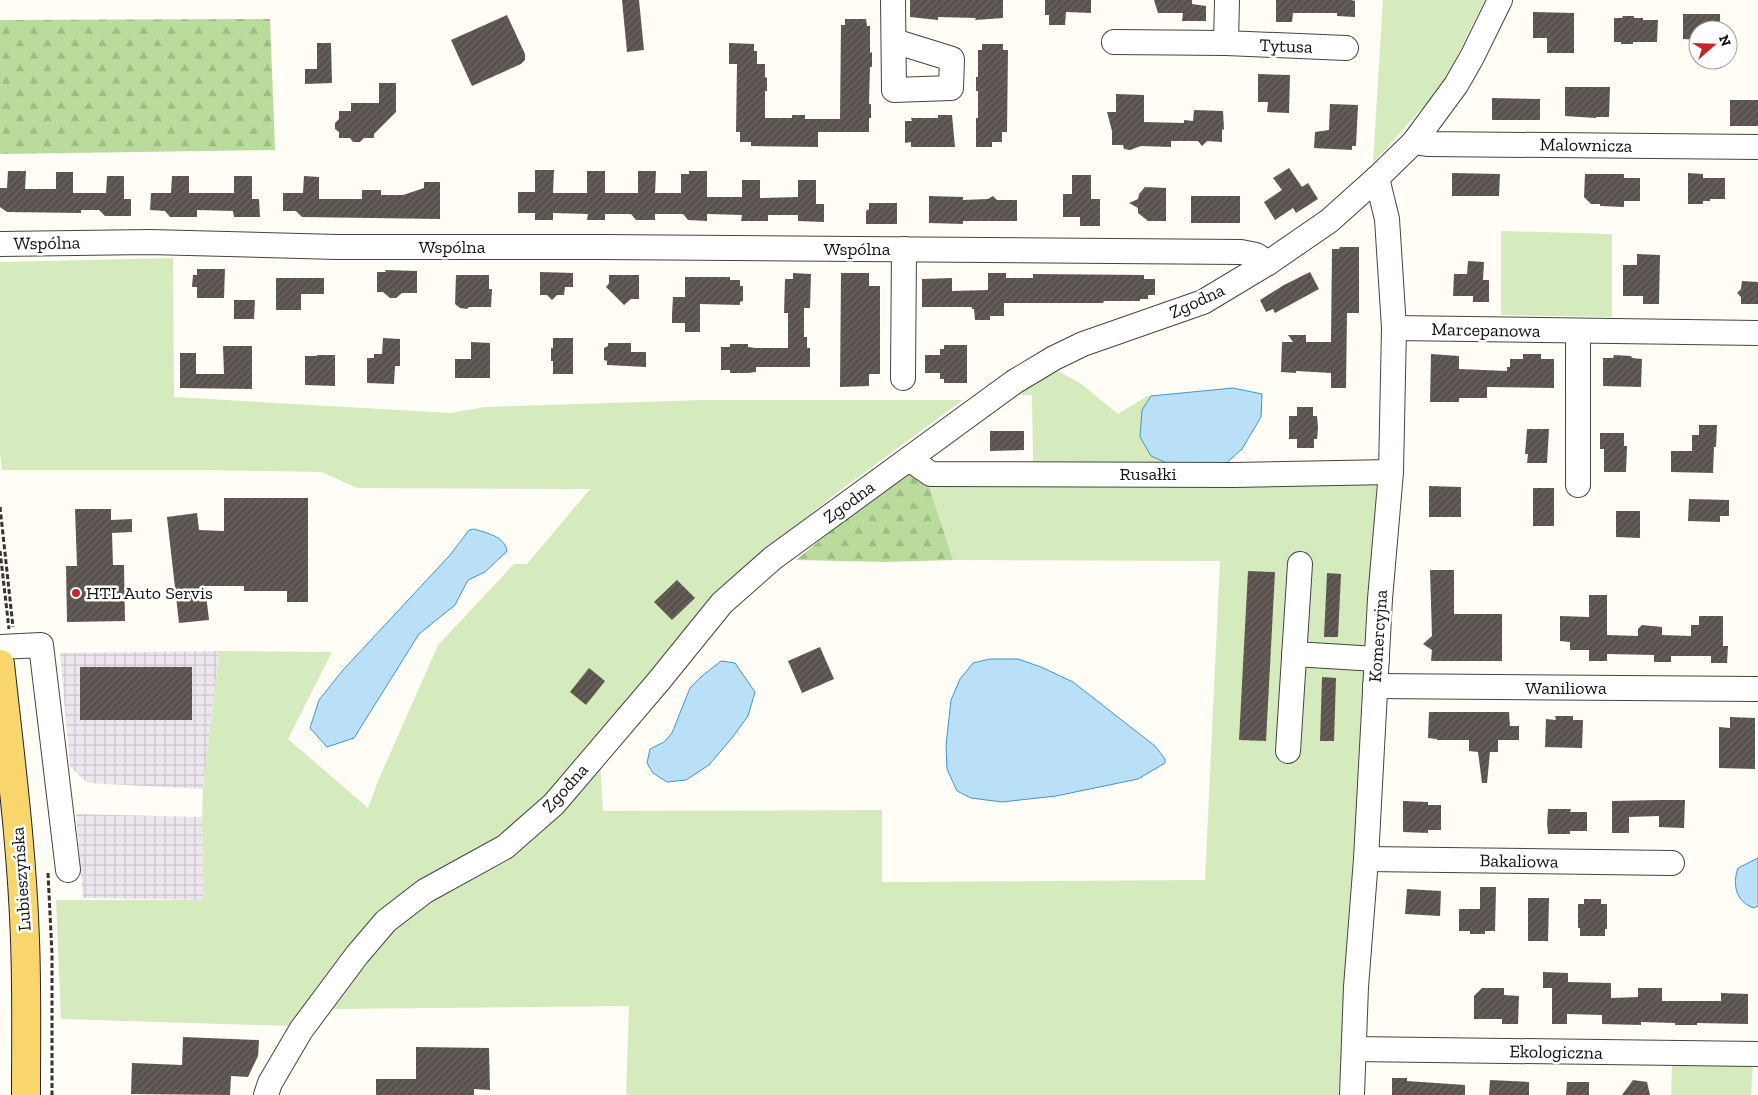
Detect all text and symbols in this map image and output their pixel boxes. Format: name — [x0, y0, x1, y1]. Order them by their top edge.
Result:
north arrow — [1688, 20, 1738, 70]
text: N — [1715, 33, 1735, 49]
street label: Tytusa — [1259, 34, 1313, 58]
street label: Malownicza — [1539, 133, 1633, 157]
street label: Wspólna — [13, 231, 81, 255]
street label: Wspólna — [419, 236, 486, 258]
street label: Wspólna — [824, 238, 891, 260]
street label: Zgodna — [1166, 279, 1228, 323]
street label: Marcepanowa — [1431, 318, 1541, 342]
street label: Rusałki — [1119, 463, 1177, 485]
street label: Zgodna — [819, 476, 879, 528]
place label: HTL Auto Servis — [86, 582, 213, 604]
marker: HTL Auto Servis — [70, 587, 82, 599]
street label: Komercyjna — [1364, 589, 1392, 683]
street label: Waniliowa — [1525, 677, 1607, 699]
street label: Zgodna — [537, 759, 593, 817]
street label: Lubieszyńska — [6, 826, 36, 932]
street label: Bakaliowa — [1479, 849, 1559, 873]
street label: Ekologiczna — [1509, 1040, 1603, 1064]

